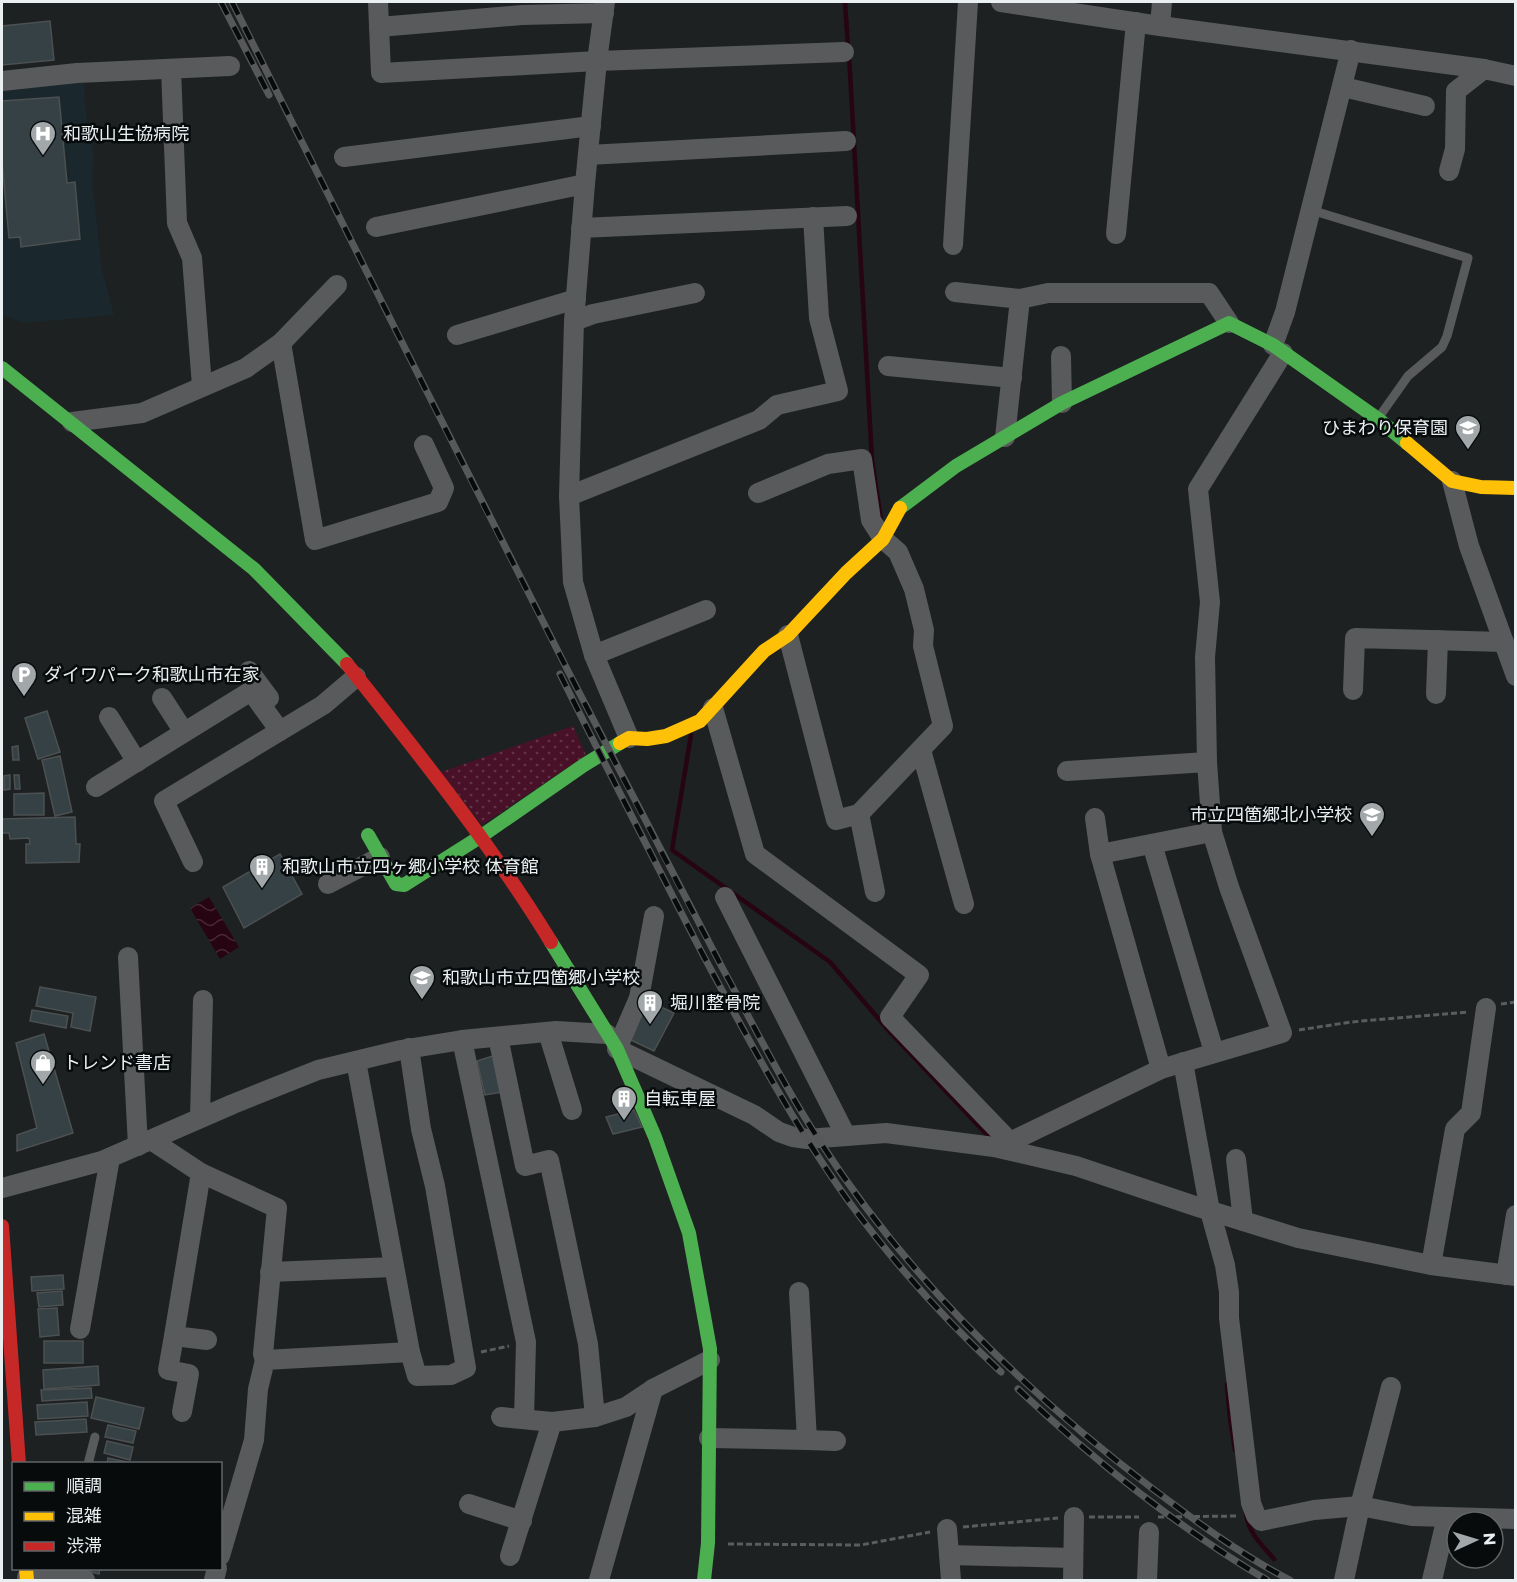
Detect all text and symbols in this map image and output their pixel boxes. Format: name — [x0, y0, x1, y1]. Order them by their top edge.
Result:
hospital icon: 和歌山生協病院 — [28, 119, 58, 157]
place label: 和歌山生協病院 — [63, 123, 189, 145]
school or university icon: ひまわり保育園 — [1453, 413, 1483, 451]
place label: ひまわり保育園 — [1322, 417, 1448, 439]
parking icon: ダイワパーク和歌山市在家 — [9, 660, 39, 698]
place label: ダイワパーク和歌山市在家 — [44, 664, 260, 686]
school or university icon: 市立四箇郷北小学校 — [1357, 800, 1387, 838]
place label: 市立四箇郷北小学校 — [1190, 804, 1352, 826]
building icon: 和歌山市立四ヶ郷小学校 体育館 — [247, 852, 277, 890]
place label: 和歌山市立四ヶ郷小学校 体育館 — [282, 856, 539, 878]
school or university icon: 和歌山市立四箇郷小学校 — [407, 963, 437, 1001]
place label: 和歌山市立四箇郷小学校 — [442, 967, 640, 989]
building icon: 堀川整骨院 — [635, 988, 665, 1026]
place label: 堀川整骨院 — [670, 992, 760, 1014]
shop icon: トレンド書店 — [28, 1048, 58, 1086]
place label: トレンド書店 — [63, 1052, 171, 1074]
building icon: 自転車屋 — [609, 1084, 639, 1122]
place label: 自転車屋 — [644, 1088, 716, 1110]
legend — [12, 1462, 222, 1570]
text: 順調 — [66, 1475, 102, 1497]
text: 混雑 — [66, 1505, 102, 1527]
north arrow — [1445, 1510, 1505, 1570]
text: N — [1480, 1532, 1499, 1546]
text: 渋滞 — [66, 1535, 102, 1557]

